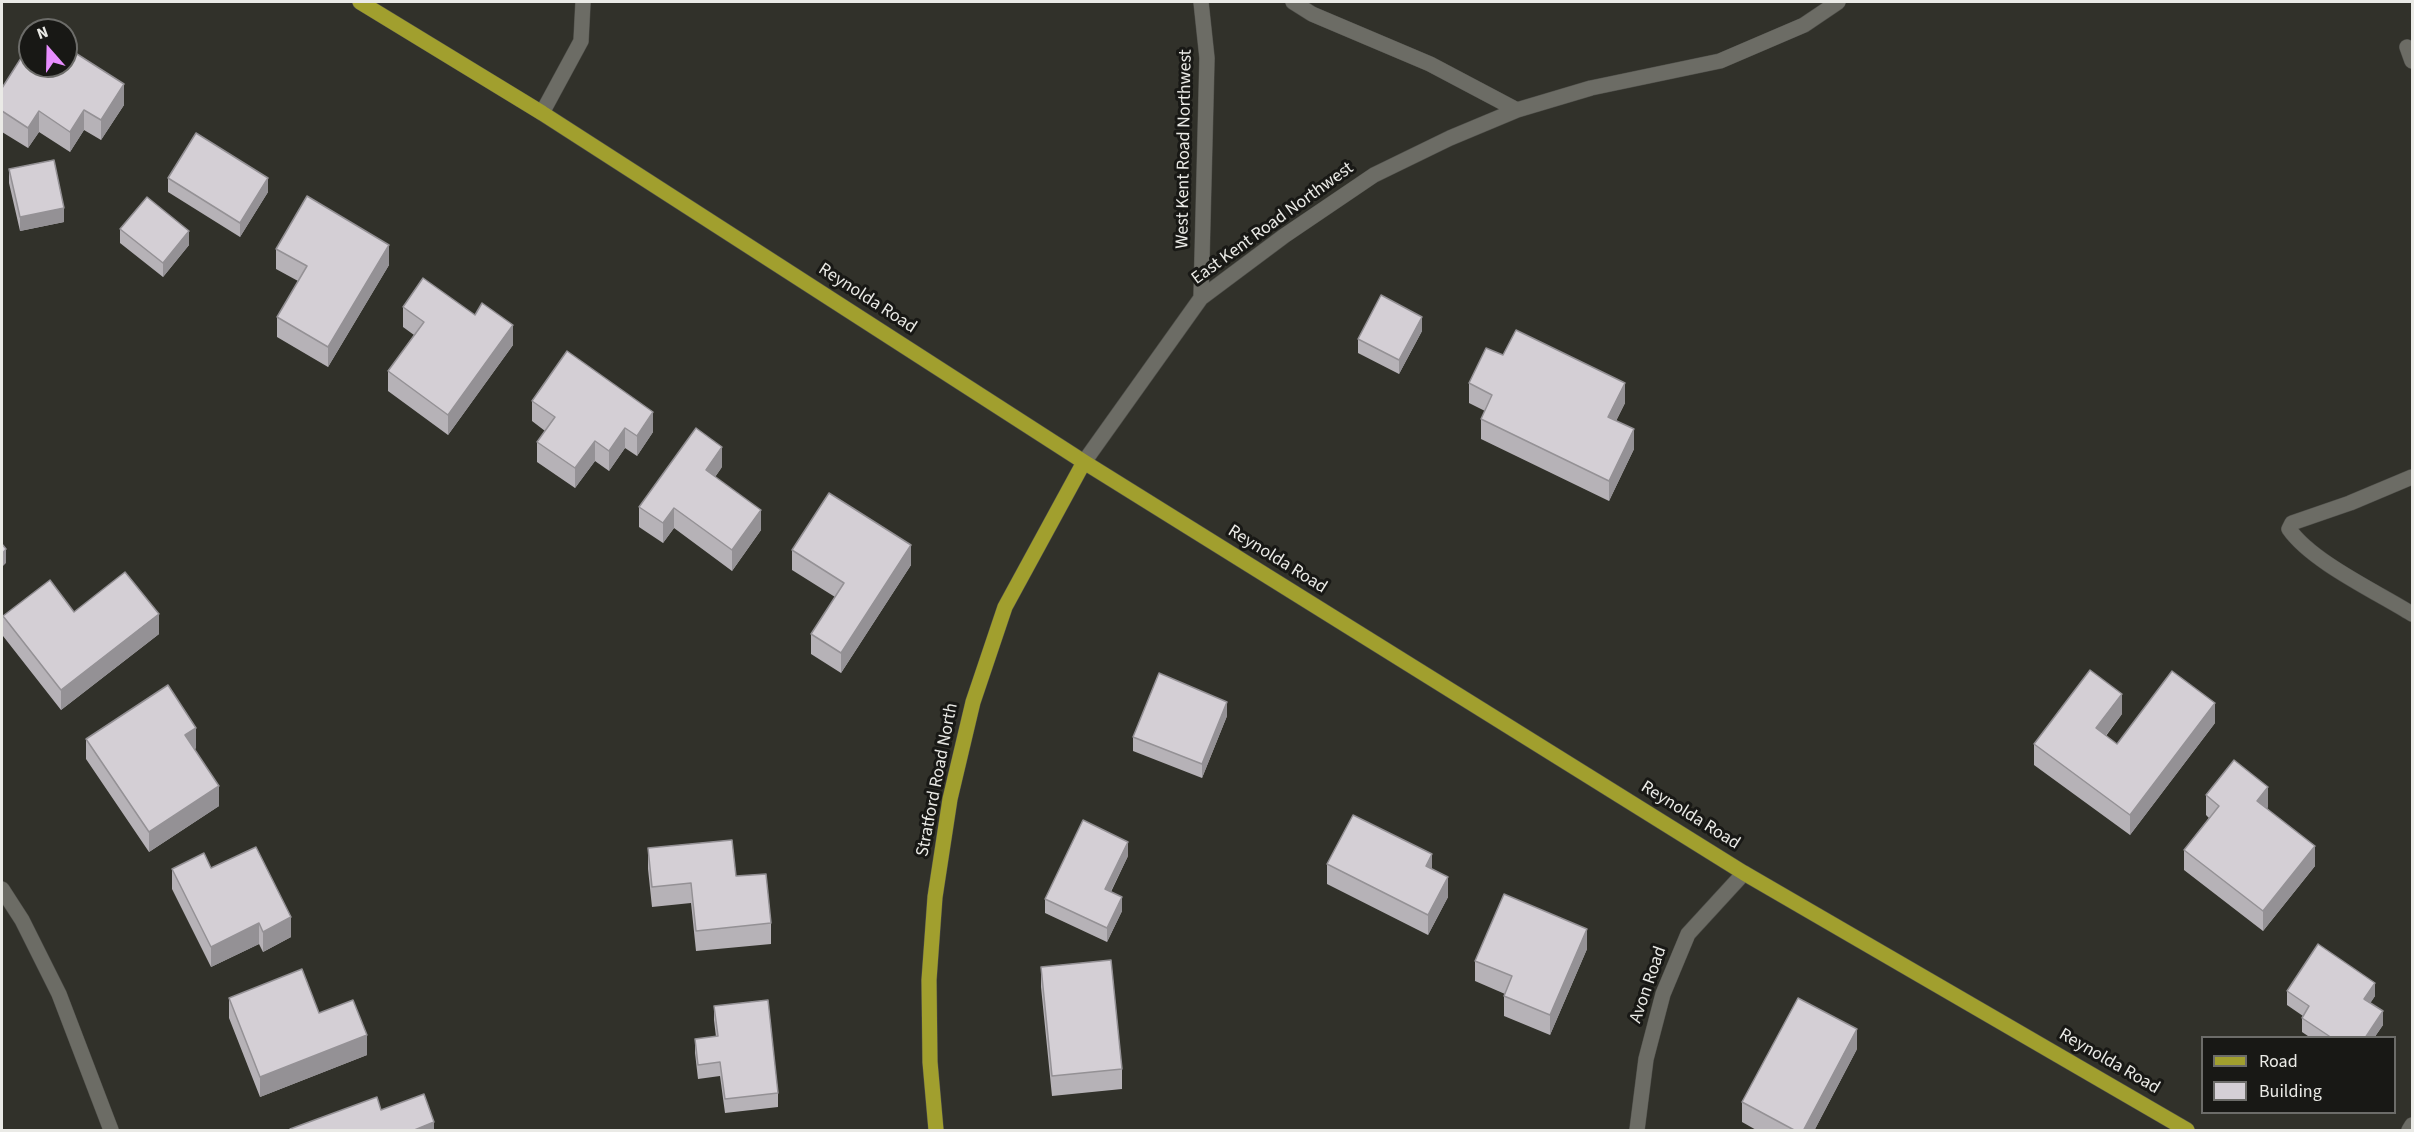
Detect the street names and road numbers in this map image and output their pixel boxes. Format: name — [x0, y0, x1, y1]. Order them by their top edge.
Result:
street label: West Kent Road Northwest — [1172, 49, 1198, 249]
street label: East Kent Road Northwest — [1188, 158, 1358, 290]
street label: Reynolda Road — [814, 259, 920, 339]
street label: Reynolda Road — [1223, 521, 1331, 599]
street label: Stratford Road North — [913, 701, 963, 859]
street label: Reynolda Road — [1636, 777, 1744, 855]
street label: Avon Road — [1626, 944, 1672, 1026]
street label: Reynolda Road — [2055, 1024, 2163, 1100]

